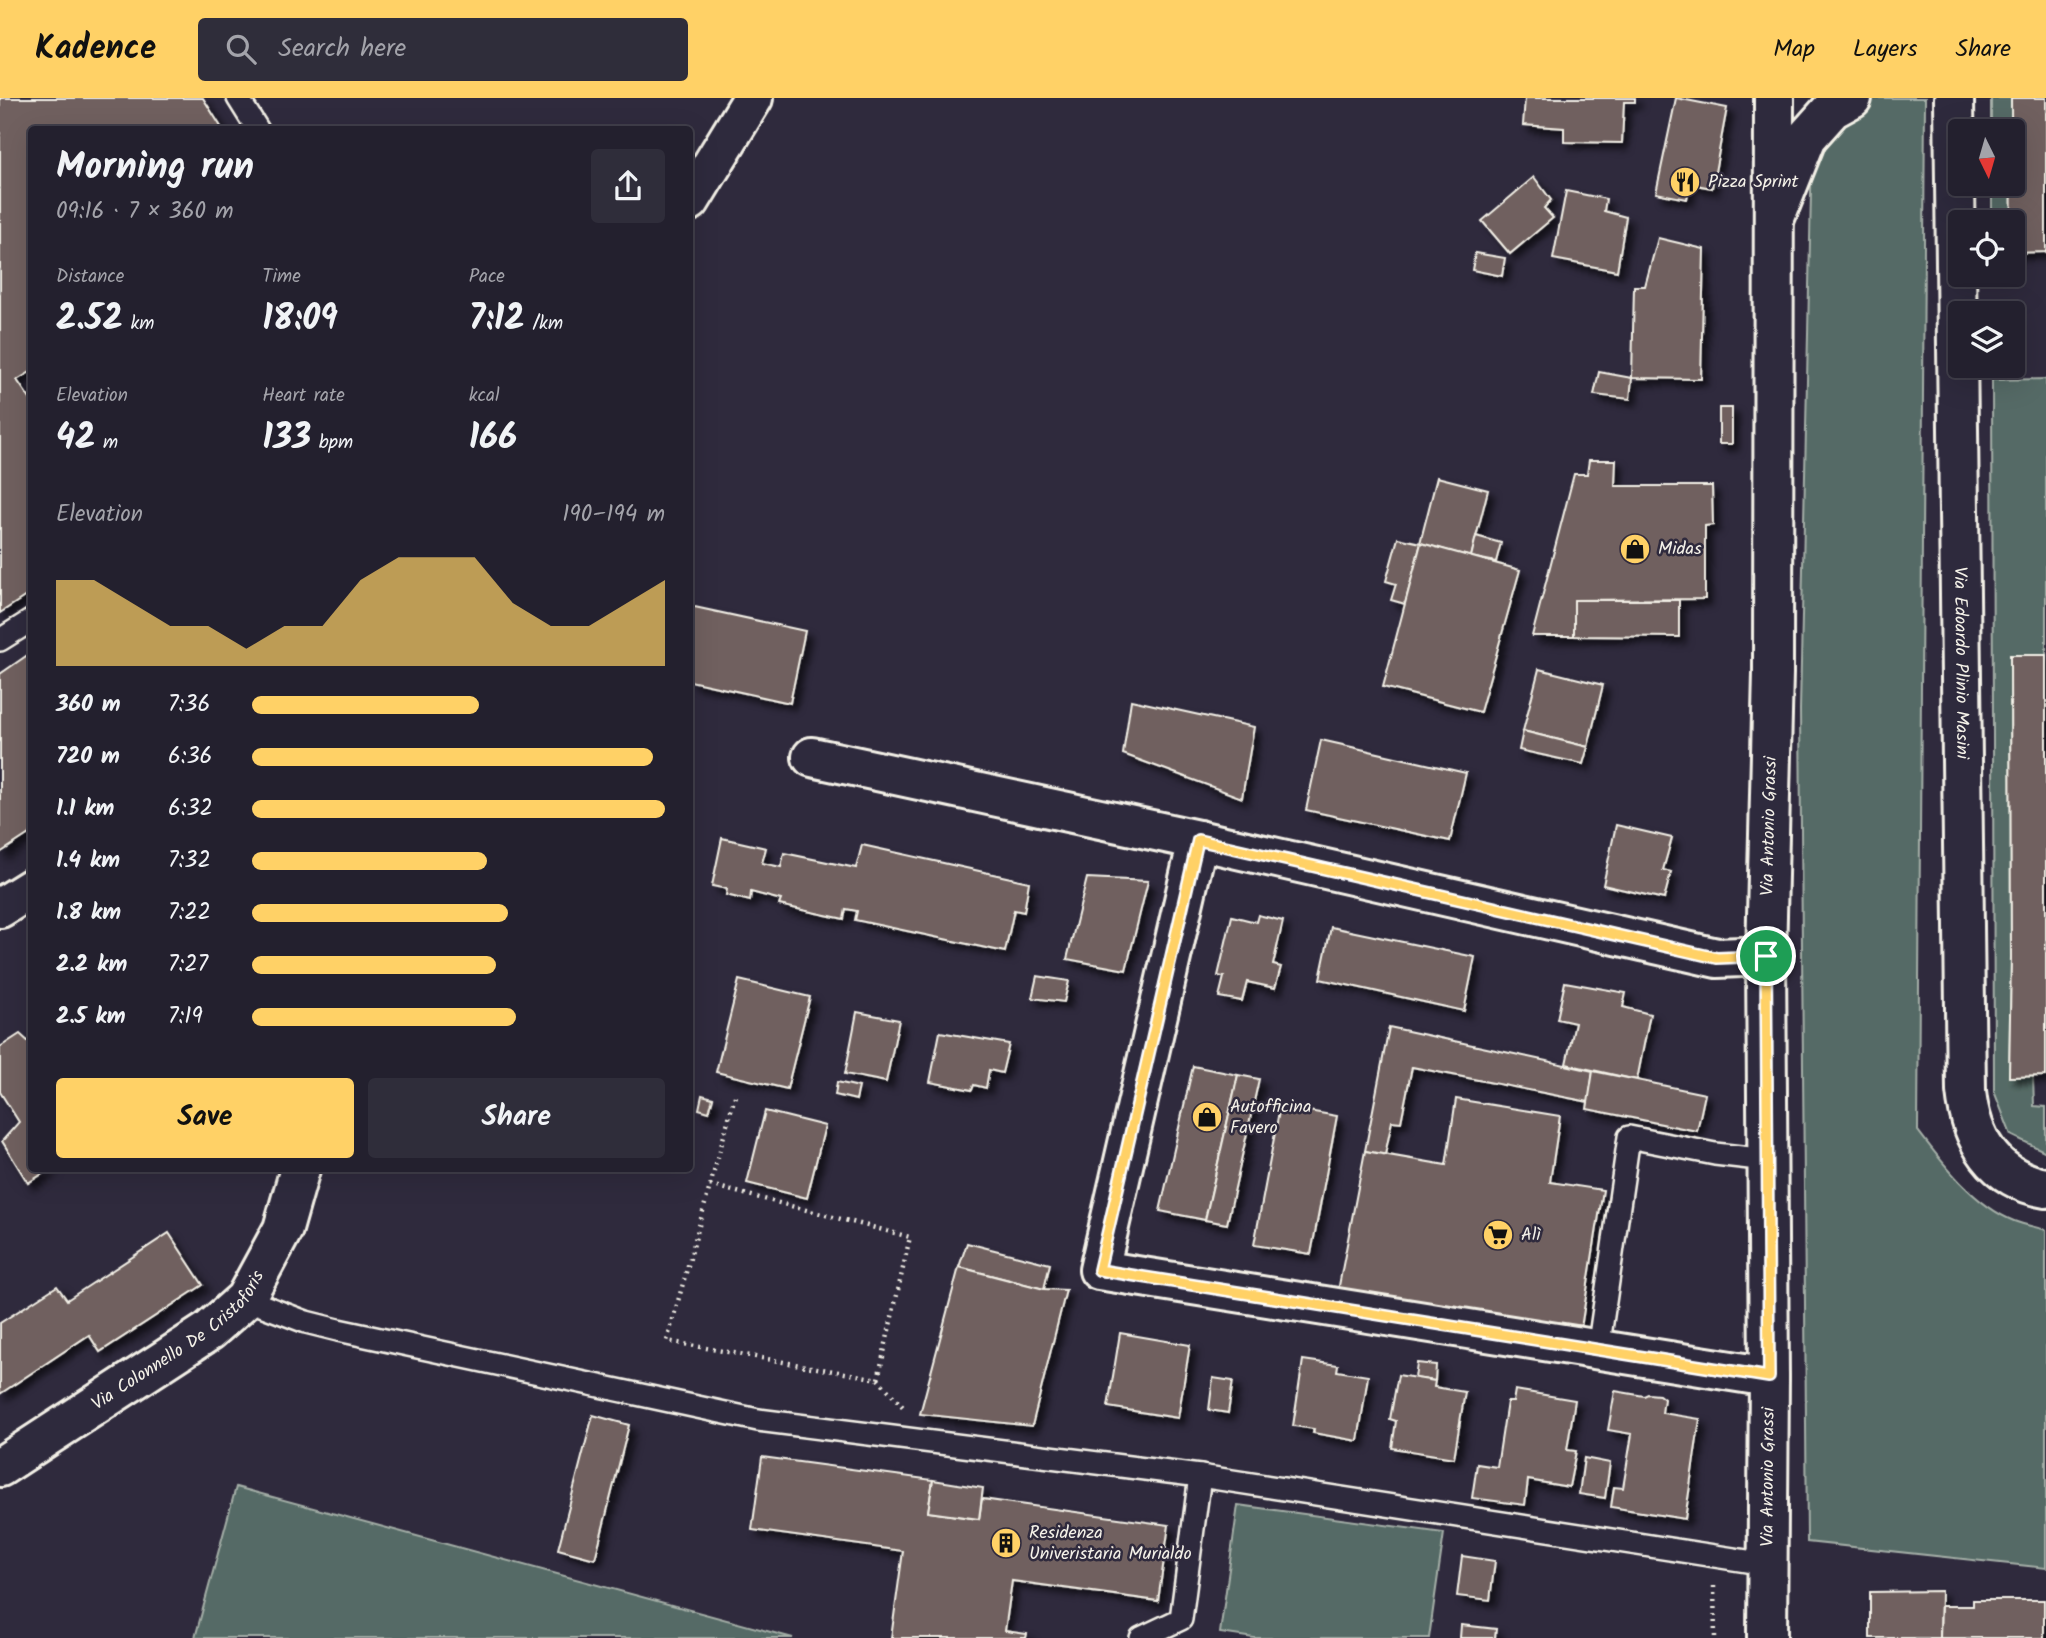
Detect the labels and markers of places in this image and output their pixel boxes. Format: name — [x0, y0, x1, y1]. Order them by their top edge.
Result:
restaurant icon: Pizza Sprint — [1668, 165, 1702, 199]
place label: Pizza Sprint — [1708, 168, 1800, 197]
shop icon: Midas — [1618, 532, 1652, 566]
place label: Midas — [1658, 535, 1702, 564]
pin — [1736, 926, 1796, 986]
place label: Autofficina Favero — [1230, 1093, 1311, 1143]
shop icon: Autofficina Favero — [1190, 1100, 1224, 1134]
supermarket icon: Alì — [1481, 1218, 1515, 1252]
place label: Alì — [1521, 1221, 1541, 1250]
place label: Residenza Univeristaria Murialdo — [1029, 1519, 1192, 1569]
building icon: Residenza Univeristaria Murialdo — [989, 1526, 1023, 1560]

